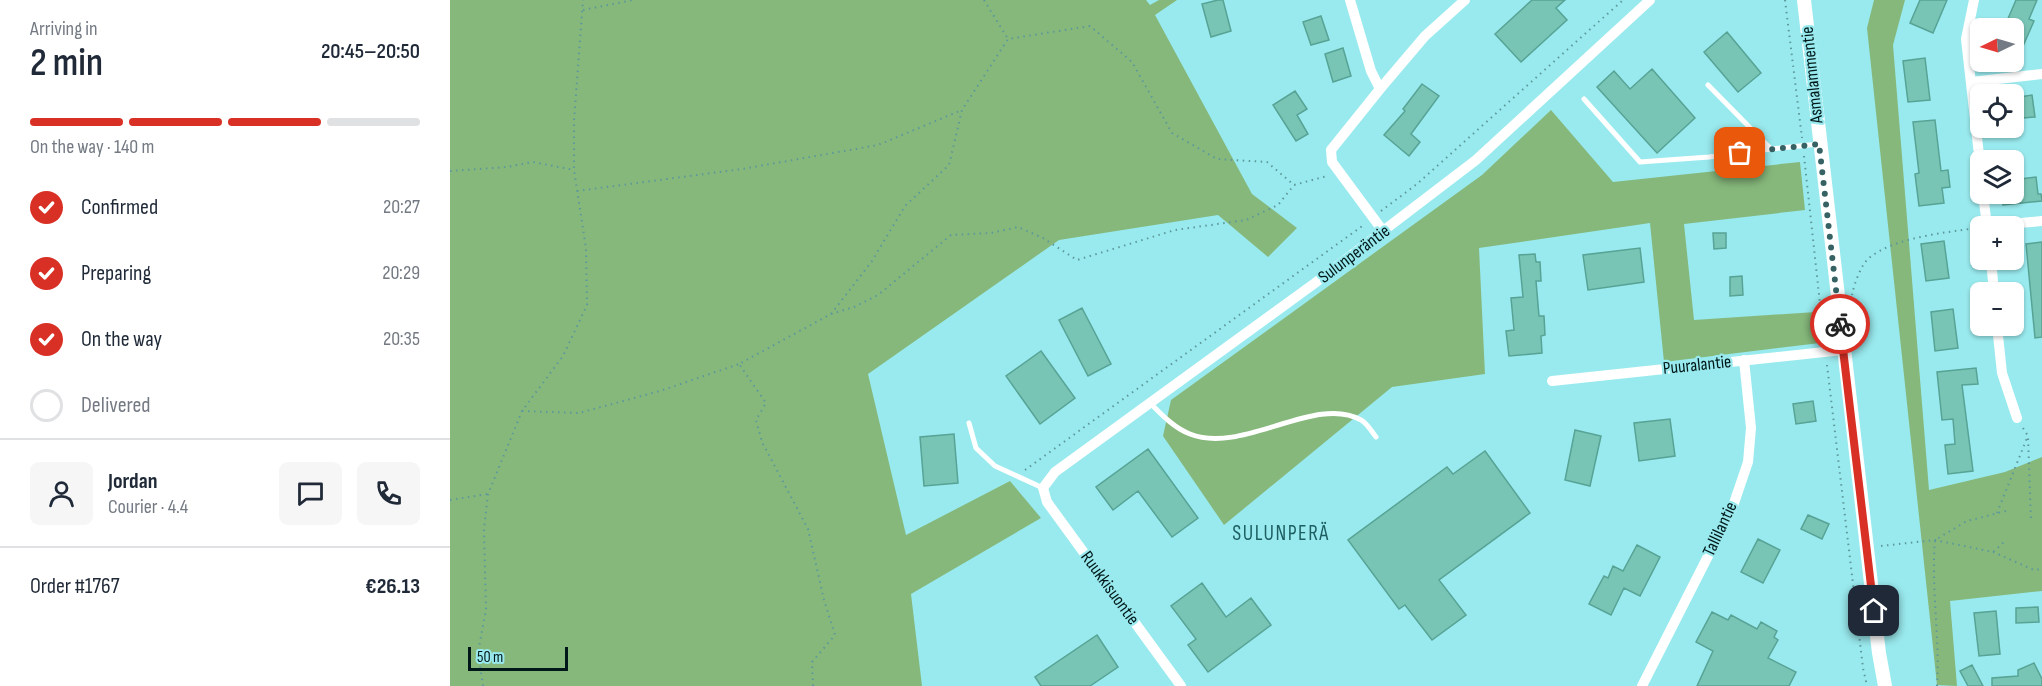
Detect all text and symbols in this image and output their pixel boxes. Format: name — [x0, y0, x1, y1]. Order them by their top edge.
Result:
text: Arriving in — [30, 17, 98, 41]
north arrow — [1970, 18, 2024, 72]
map controls — [1970, 18, 2024, 336]
street label: Asmalammentie — [1796, 26, 1828, 125]
text: 20:45–20:50 — [321, 38, 420, 65]
text: 2 min — [30, 40, 103, 87]
button: locate — [1970, 84, 2024, 138]
pin — [1714, 127, 1765, 178]
text: On the way · 140 m — [30, 135, 154, 159]
icon: bag — [1723, 136, 1756, 169]
button: layers — [1970, 150, 2024, 204]
icon: check — [30, 191, 63, 224]
text: Confirmed — [81, 194, 158, 221]
text: 20:27 — [383, 195, 420, 219]
button: + — [1970, 216, 2024, 270]
street label: Sulunperäntie — [1314, 220, 1394, 288]
icon: check — [30, 257, 63, 290]
text: Preparing — [81, 260, 151, 287]
text: 20:29 — [382, 261, 420, 285]
button: − — [1970, 282, 2024, 336]
courier — [1810, 294, 1870, 354]
icon: bike — [1824, 308, 1857, 341]
icon: check — [30, 323, 63, 356]
text: On the way — [81, 326, 162, 353]
text: 20:35 — [383, 327, 420, 351]
street label: Puuralantie — [1662, 351, 1732, 379]
text: Delivered — [81, 392, 150, 419]
button: person — [30, 462, 93, 525]
button: chat — [279, 462, 342, 525]
button: phone — [357, 462, 420, 525]
text: Jordan — [108, 468, 157, 495]
text: Courier · 4.4 — [108, 495, 188, 519]
street label: Tallilantie — [1698, 498, 1742, 560]
district label: SULUNPERÄ — [1232, 521, 1330, 546]
street label: Ruukkisuontie — [1076, 547, 1144, 629]
text: Order #1767 — [30, 573, 120, 600]
text: €26.13 — [365, 573, 420, 600]
pin — [1848, 585, 1899, 636]
icon: home — [1857, 594, 1890, 627]
scale bar — [468, 644, 568, 672]
text: 50 m — [477, 648, 503, 667]

